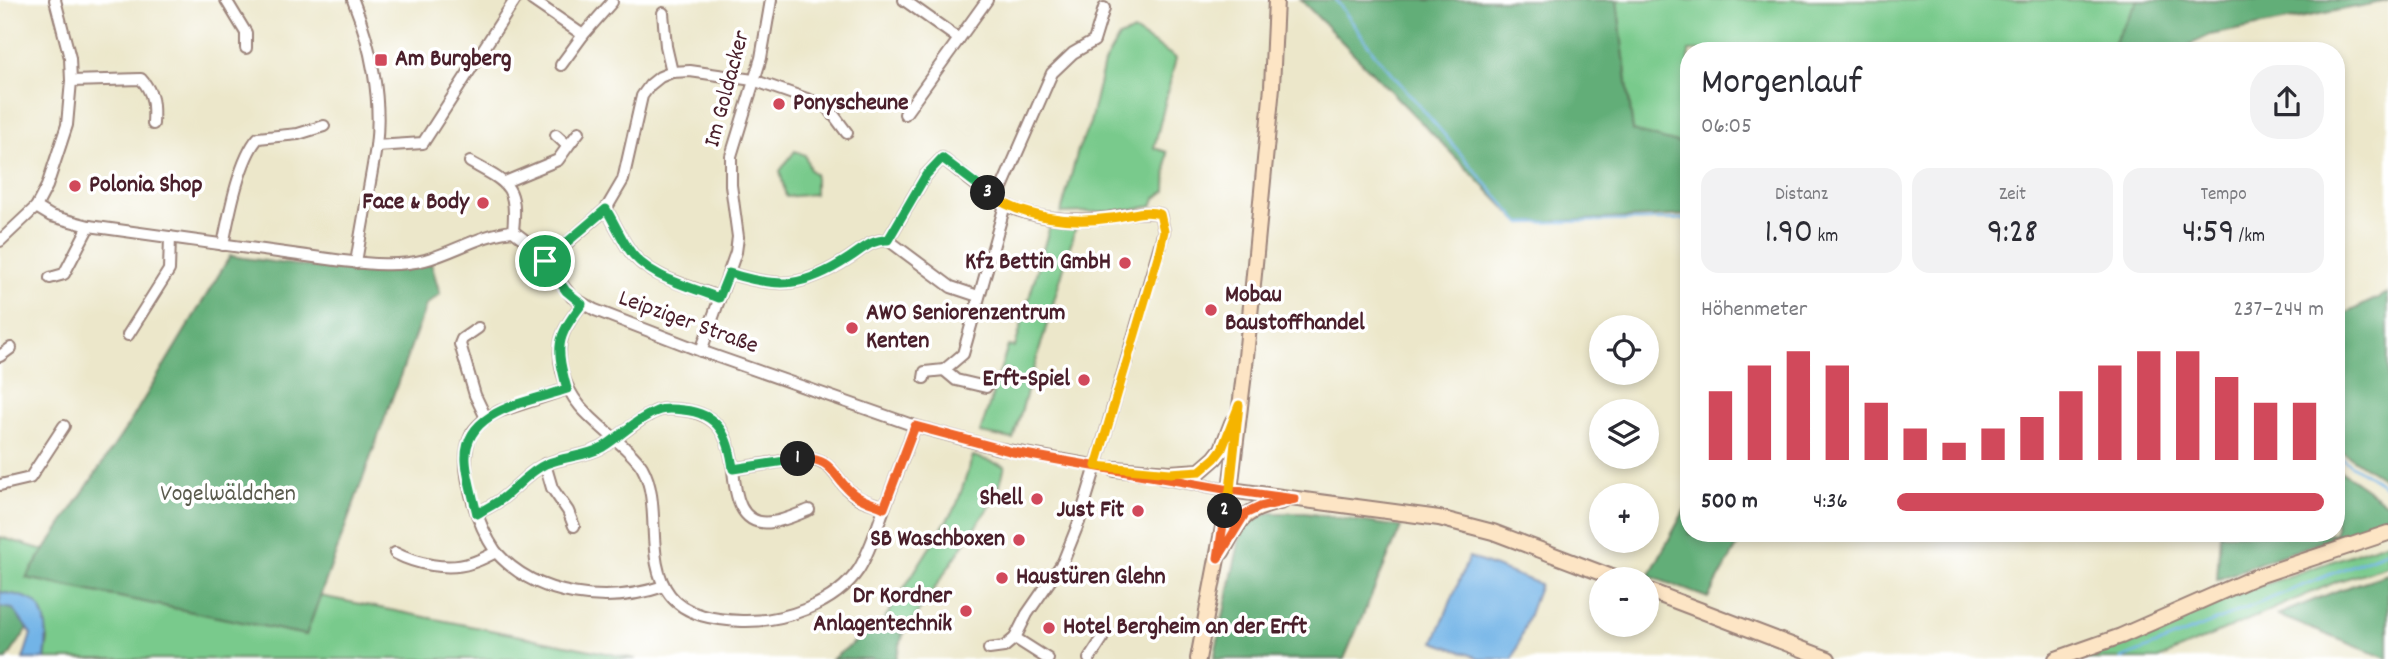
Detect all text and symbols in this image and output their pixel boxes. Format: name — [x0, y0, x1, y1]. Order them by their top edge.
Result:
street label: Im Goldacker — [696, 27, 760, 151]
place label: Am Burgberg — [395, 43, 512, 77]
marker: Am Burgberg — [373, 52, 389, 68]
text: Morgenlauf — [1701, 57, 1862, 112]
button: share — [2250, 65, 2324, 139]
place label: Ponyscheune — [793, 87, 909, 121]
marker: Ponyscheune — [771, 96, 787, 112]
text: 06:05 — [1701, 111, 1752, 144]
place label: Polonia Shop — [89, 169, 203, 203]
pin: 3 — [970, 176, 1006, 210]
marker: Polonia Shop — [67, 178, 83, 194]
text: 3 — [983, 179, 992, 206]
text: Distanz — [1775, 182, 1828, 209]
text: Zeit — [1999, 182, 2026, 209]
text: Tempo — [2200, 182, 2247, 209]
place label: Face & Body — [362, 186, 470, 220]
marker: Face & Body — [475, 195, 491, 211]
text: 1.90 — [1765, 209, 1813, 259]
text: 9:28 — [1987, 209, 2038, 259]
text: 4:59 — [2182, 209, 2234, 259]
text: km — [1813, 224, 1838, 251]
text: /km — [2234, 224, 2265, 251]
pin — [515, 231, 575, 291]
icon: arrive — [526, 242, 564, 280]
place label: Kfz Bettin GmbH — [965, 246, 1111, 280]
marker: Kfz Bettin GmbH — [1117, 255, 1133, 271]
place label: Mobau Baustoffhandel — [1225, 279, 1365, 341]
street label: Leipziger Straße — [613, 282, 763, 364]
text: Höhenmeter — [1701, 294, 1807, 327]
text: 237–244 m — [2233, 294, 2324, 327]
place label: AWO Seniorenzentrum Kenten — [866, 297, 1065, 359]
marker: Mobau Baustoffhandel — [1203, 302, 1219, 318]
map controls — [1589, 315, 1659, 637]
button: locate — [1589, 315, 1659, 385]
marker: AWO Seniorenzentrum Kenten — [844, 320, 860, 336]
place label: Erft-Spiel — [982, 363, 1070, 397]
marker: Erft-Spiel — [1076, 372, 1092, 388]
button: layers — [1589, 399, 1659, 469]
pin: 1 — [780, 442, 816, 476]
text: 1 — [795, 445, 800, 472]
park label: Vogelwäldchen — [160, 478, 296, 512]
place label: Shell — [979, 482, 1023, 516]
button: + — [1589, 483, 1659, 553]
text: 500 m — [1701, 486, 1758, 519]
text: 4:36 — [1813, 486, 1848, 519]
marker: Shell — [1029, 491, 1045, 507]
place label: Just Fit — [1057, 494, 1124, 528]
pin: 2 — [1208, 494, 1242, 528]
text: 2 — [1220, 497, 1229, 524]
marker: Just Fit — [1130, 503, 1146, 519]
place label: SB Waschboxen — [870, 523, 1005, 557]
marker: SB Waschboxen — [1011, 532, 1027, 548]
place label: Haustüren Glehn — [1016, 561, 1166, 595]
button: − — [1589, 567, 1659, 637]
marker: Haustüren Glehn — [994, 570, 1010, 586]
place label: Dr Kordner Anlagentechnik — [813, 580, 953, 642]
marker: Dr Kordner Anlagentechnik — [958, 603, 974, 619]
place label: Hotel Bergheim an der Erft — [1063, 611, 1307, 645]
marker: Hotel Bergheim an der Erft — [1041, 620, 1057, 636]

